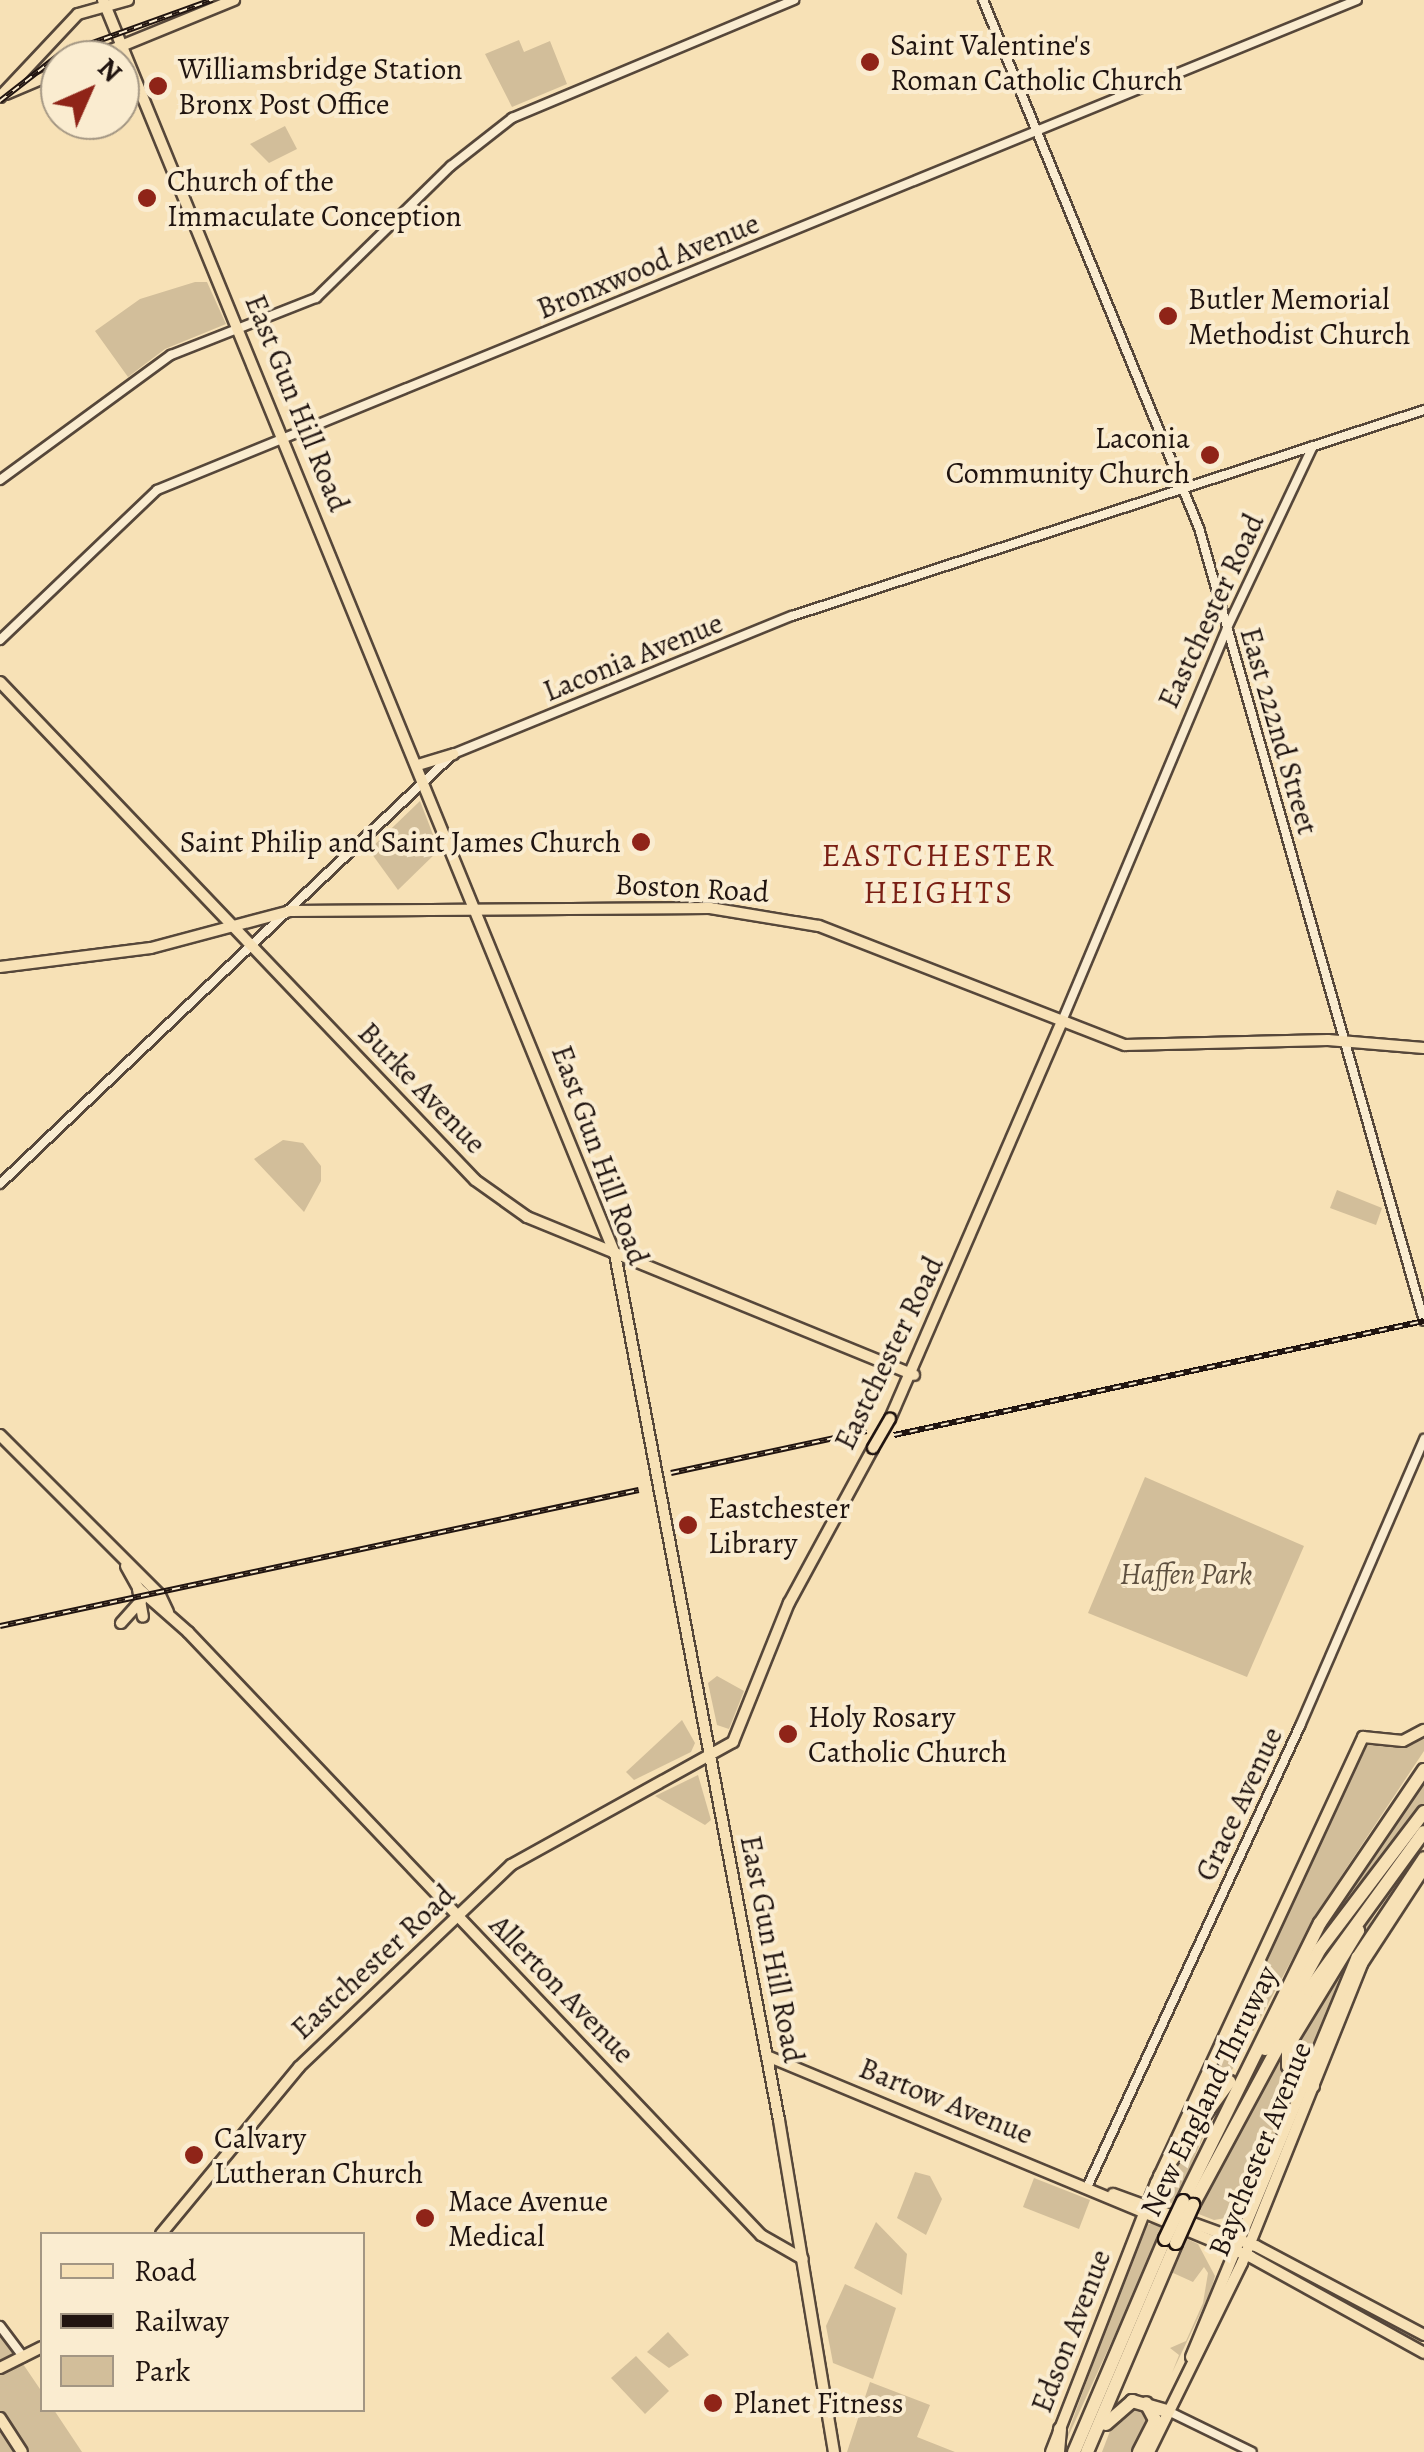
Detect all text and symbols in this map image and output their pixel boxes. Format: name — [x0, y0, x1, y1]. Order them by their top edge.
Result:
place label: Saint Valentine's Roman Catholic Church — [890, 27, 1183, 98]
north arrow — [40, 40, 140, 140]
text: N — [89, 50, 130, 91]
place label: Williamsbridge Station Bronx Post Office — [178, 51, 463, 122]
marker: Saint Valentine's Roman Catholic Church — [859, 51, 881, 73]
marker: Williamsbridge Station Bronx Post Office — [147, 75, 169, 97]
place label: Church of the Immaculate Conception — [167, 163, 462, 234]
marker: Church of the Immaculate Conception — [136, 187, 158, 209]
street label: Bronxwood Avenue — [532, 205, 764, 327]
place label: Butler Memorial Methodist Church — [1188, 281, 1411, 352]
street label: East Gun Hill Road — [237, 289, 357, 517]
marker: Butler Memorial Methodist Church — [1157, 305, 1179, 327]
place label: Laconia Community Church — [946, 420, 1190, 490]
marker: Laconia Community Church — [1199, 444, 1221, 466]
street label: Eastchester Road — [1150, 508, 1272, 714]
street label: Laconia Avenue — [538, 605, 728, 709]
street label: East 222nd Street — [1232, 623, 1326, 839]
place label: Saint Philip and Saint James Church — [180, 824, 621, 860]
marker: Saint Philip and Saint James Church — [630, 831, 652, 853]
district label: EASTCHESTER HEIGHTS — [821, 837, 1057, 912]
street label: Boston Road — [614, 866, 770, 910]
street label: Burke Avenue — [350, 1015, 494, 1161]
street label: East Gun Hill Road — [544, 1040, 656, 1270]
street label: Eastchester Road — [827, 1250, 951, 1456]
place label: Eastchester Library — [708, 1490, 850, 1560]
marker: Eastchester Library — [677, 1514, 699, 1536]
park label: Haffen Park — [1120, 1556, 1252, 1592]
place label: Holy Rosary Catholic Church — [808, 1699, 1007, 1770]
street label: Grace Avenue — [1188, 1721, 1290, 1887]
marker: Holy Rosary Catholic Church — [777, 1723, 799, 1745]
street label: East Gun Hill Road — [732, 1832, 812, 2066]
street label: Eastchester Road — [284, 1877, 462, 2047]
street label: Allerton Avenue — [482, 1907, 642, 2071]
street label: New England Thruway — [1133, 1960, 1285, 2222]
street label: Baychester Avenue — [1200, 2036, 1320, 2262]
street label: Bartow Avenue — [854, 2050, 1038, 2152]
place label: Calvary Lutheran Church — [214, 2120, 423, 2190]
marker: Calvary Lutheran Church — [183, 2144, 205, 2166]
place label: Mace Avenue Medical — [448, 2183, 608, 2254]
marker: Mace Avenue Medical — [412, 2205, 438, 2231]
legend — [40, 2232, 365, 2412]
street label: Edson Avenue — [1023, 2244, 1119, 2418]
text: Road — [134, 2251, 196, 2291]
text: Railway — [134, 2301, 229, 2341]
text: Park — [134, 2351, 190, 2391]
place label: Planet Fitness — [733, 2385, 904, 2421]
marker: Planet Fitness — [702, 2392, 724, 2414]

